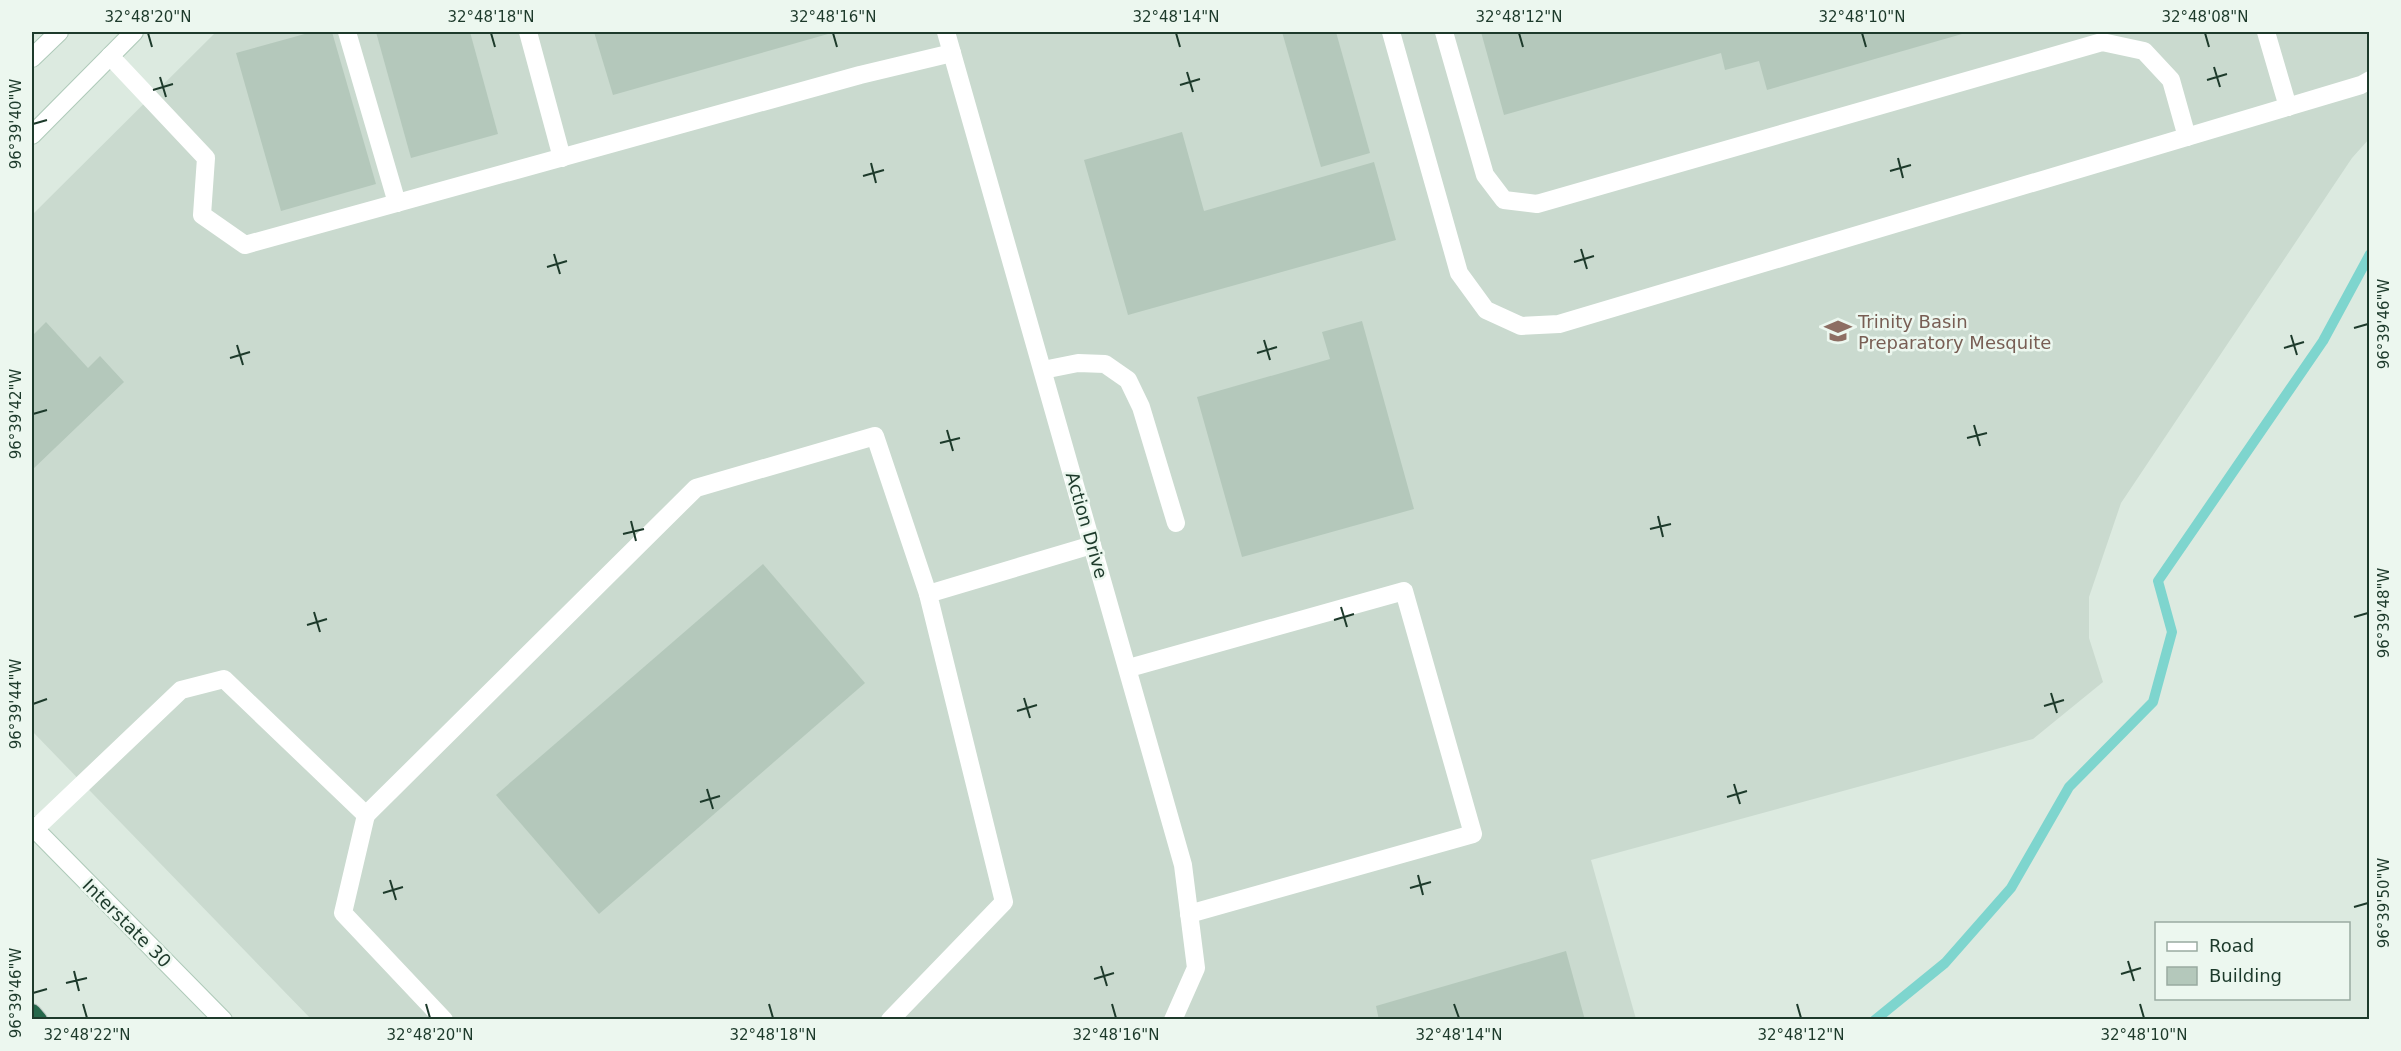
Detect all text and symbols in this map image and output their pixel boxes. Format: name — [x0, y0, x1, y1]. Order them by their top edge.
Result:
text: 32°48'20"N — [104, 8, 192, 26]
text: 32°48'18"N — [447, 8, 535, 26]
text: 32°48'16"N — [789, 8, 877, 26]
text: 32°48'14"N — [1132, 8, 1220, 26]
text: 32°48'12"N — [1475, 8, 1563, 26]
text: 32°48'10"N — [1818, 8, 1906, 26]
text: 32°48'08"N — [2161, 8, 2249, 26]
text: 96°39'40"W — [7, 79, 25, 169]
text: 96°39'46"W — [2375, 279, 2393, 369]
place label: Trinity Basin Preparatory Mesquite — [1857, 311, 2051, 353]
school or university icon: Trinity Basin Preparatory Mesquite — [1823, 316, 1853, 346]
text: 96°39'42"W — [7, 369, 25, 459]
street label: Action Drive — [1062, 469, 1112, 581]
text: 96°39'48"W — [2375, 568, 2393, 658]
text: 96°39'44"W — [7, 659, 25, 749]
text: 96°39'50"W — [2375, 858, 2393, 948]
street label: Interstate 30 — [78, 874, 176, 972]
legend — [2155, 922, 2350, 1000]
text: Road — [2209, 935, 2254, 956]
text: 96°39'46"W — [7, 948, 25, 1038]
text: Building — [2209, 965, 2282, 986]
text: 32°48'22"N — [43, 1026, 131, 1044]
text: 32°48'20"N — [386, 1026, 474, 1044]
text: 32°48'18"N — [729, 1026, 817, 1044]
text: 32°48'16"N — [1072, 1026, 1160, 1044]
text: 32°48'14"N — [1415, 1026, 1503, 1044]
text: 32°48'12"N — [1757, 1026, 1845, 1044]
text: 32°48'10"N — [2100, 1026, 2188, 1044]

